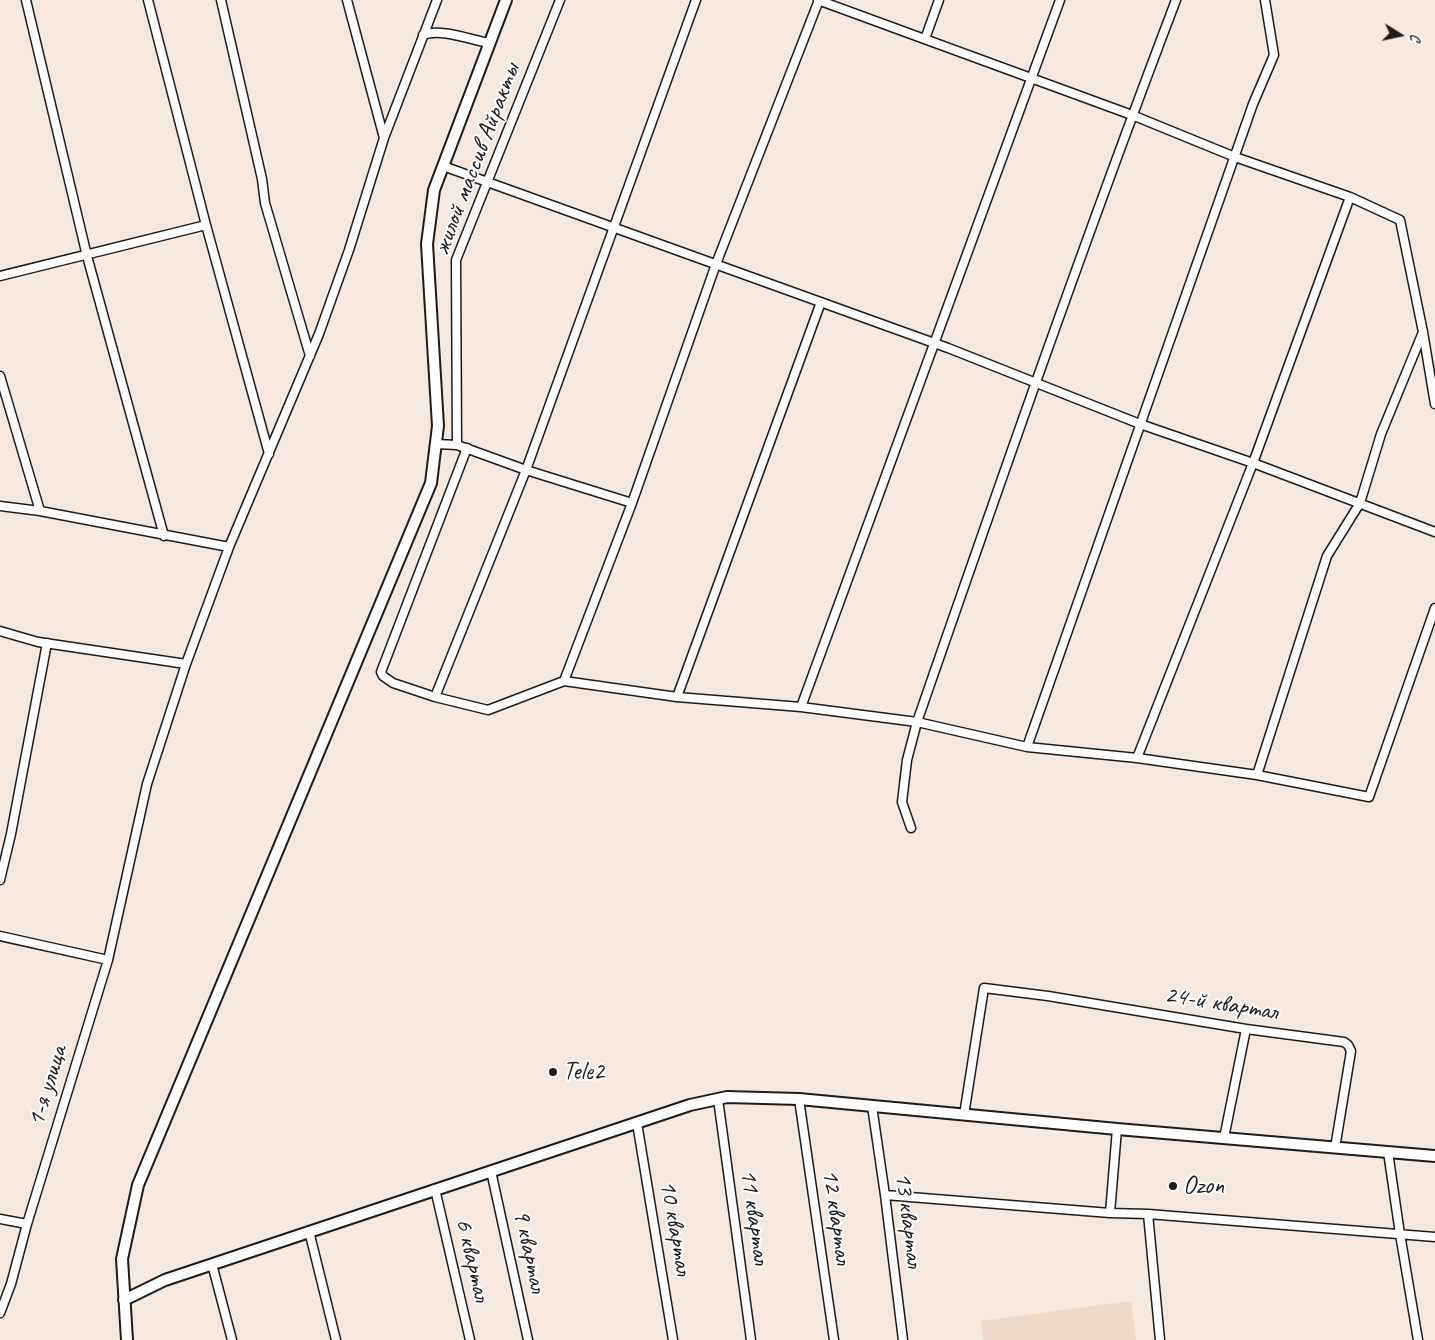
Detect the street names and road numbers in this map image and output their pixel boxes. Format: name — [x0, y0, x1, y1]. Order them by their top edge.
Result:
street label: жилой массив Айракты — [427, 59, 527, 259]
street label: 24-й квартал — [1162, 980, 1280, 1028]
street label: 1-я улица — [22, 1042, 74, 1130]
street label: 11 квартал — [732, 1168, 776, 1266]
street label: 12 квартал — [814, 1168, 858, 1266]
street label: 13 квартал — [887, 1171, 929, 1269]
street label: 10 квартал — [652, 1178, 698, 1278]
street label: 9 квартал — [506, 1207, 552, 1295]
street label: 6 квартал — [448, 1216, 496, 1304]

